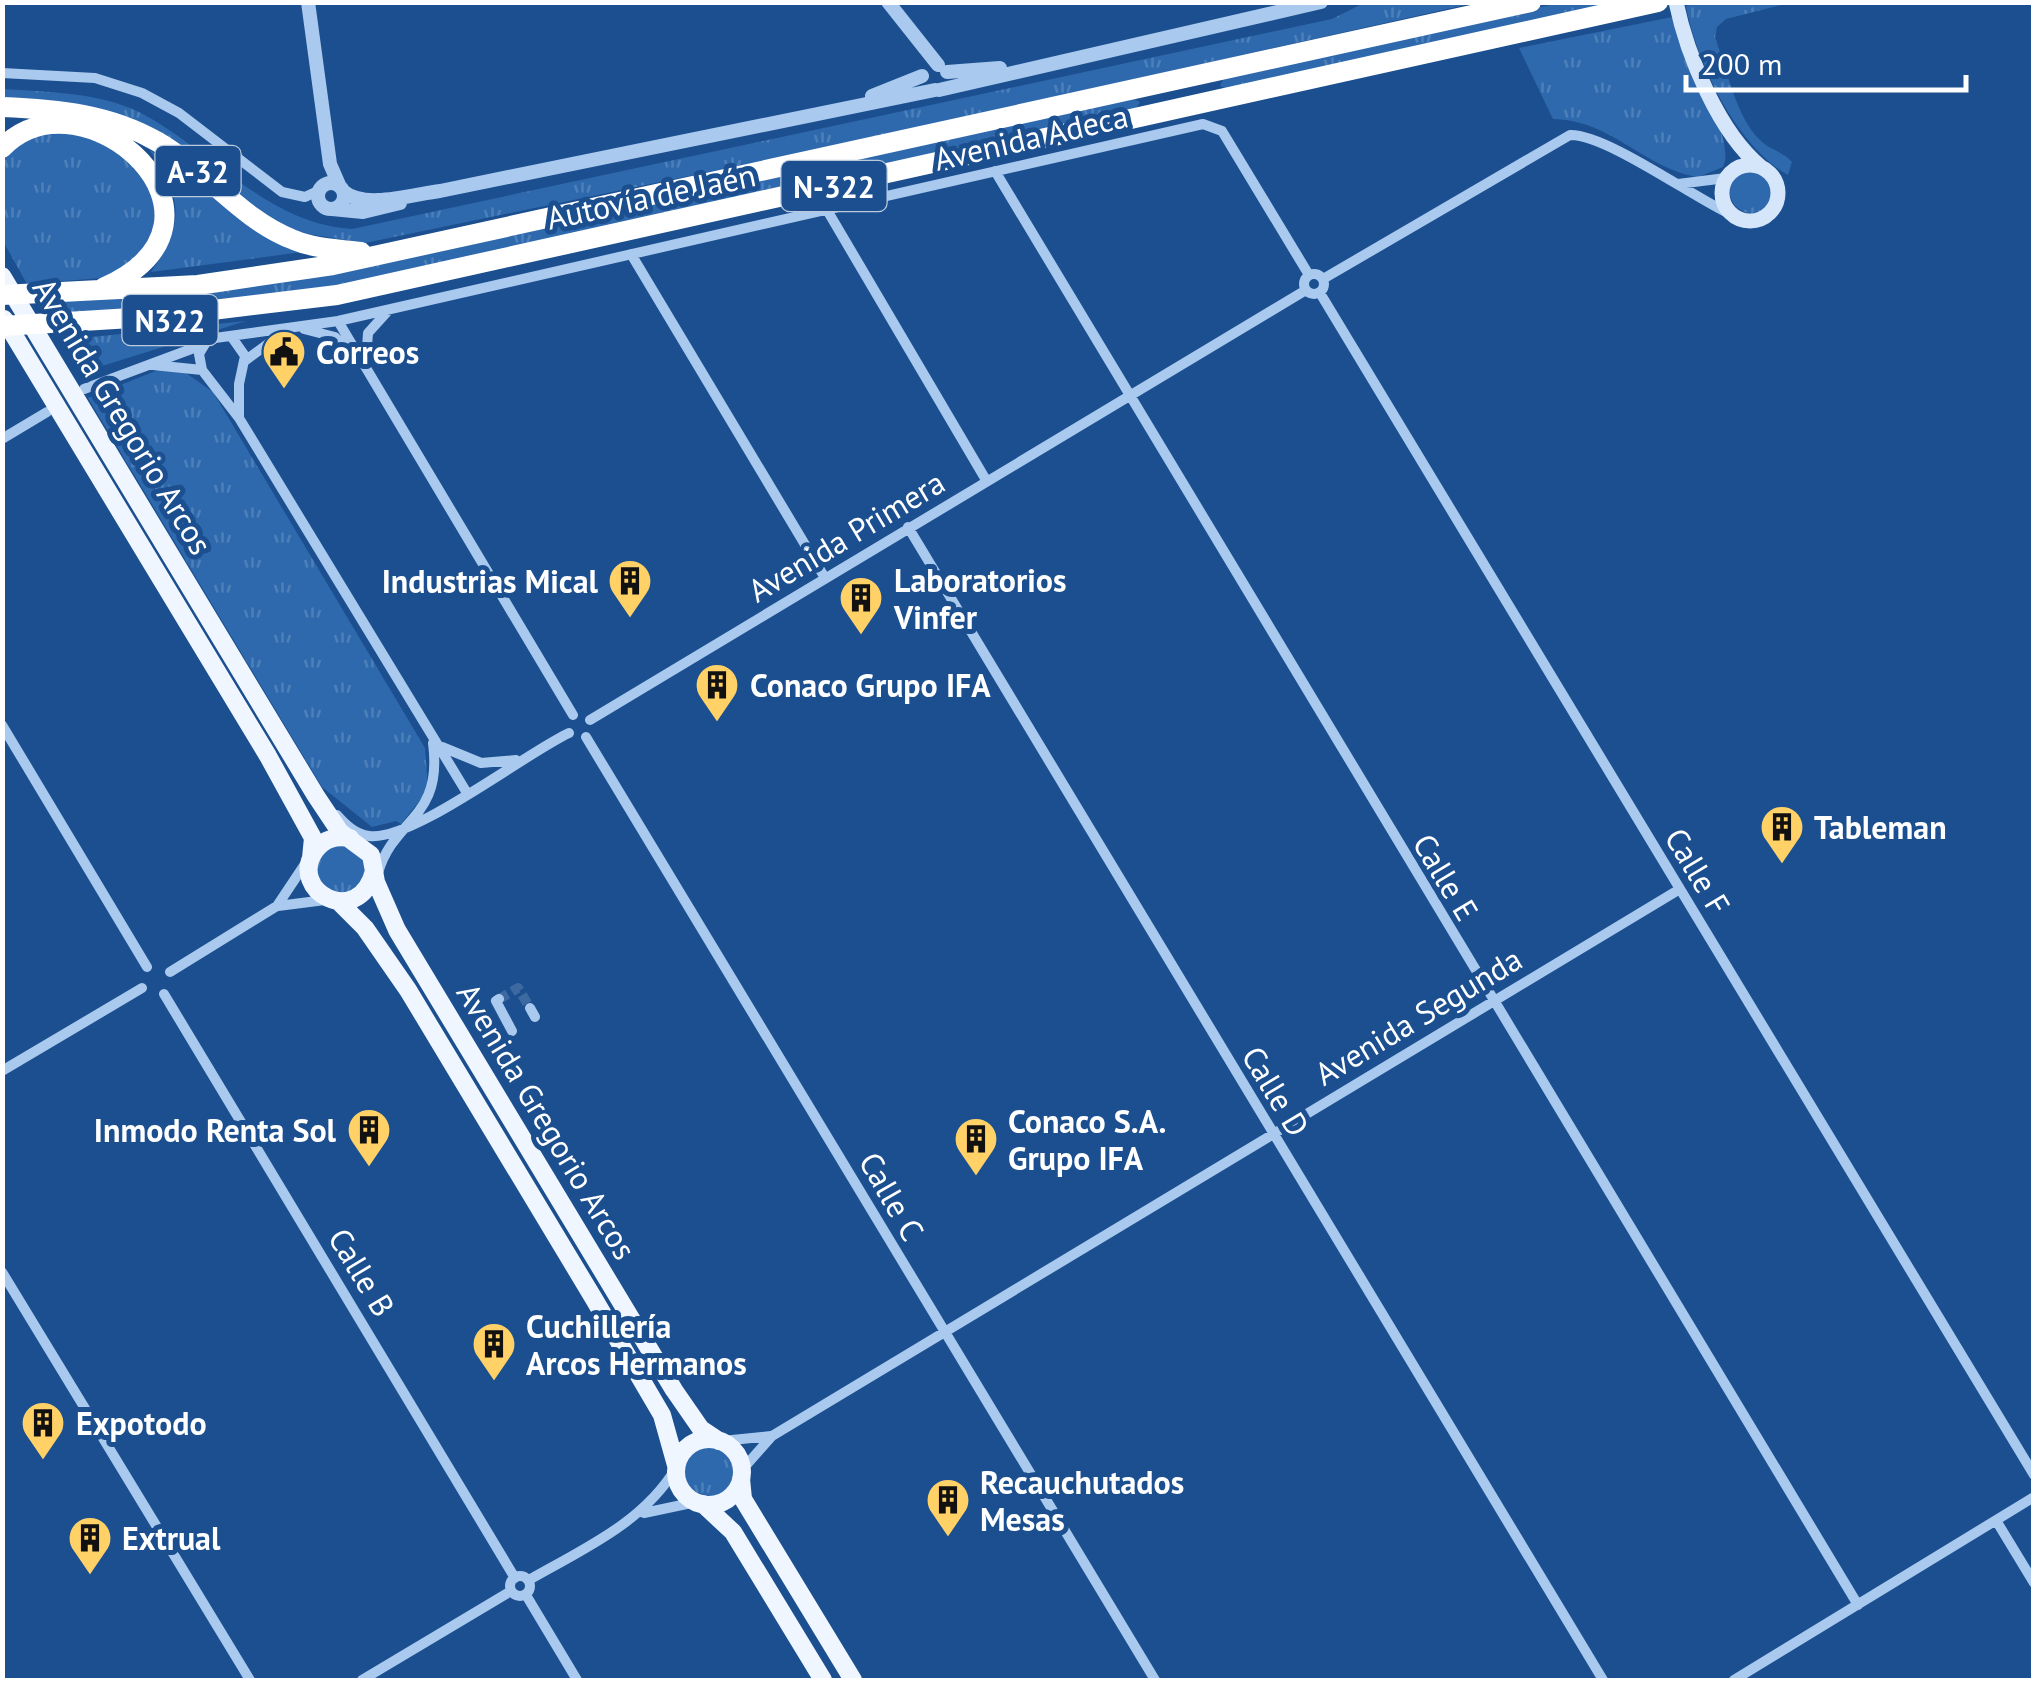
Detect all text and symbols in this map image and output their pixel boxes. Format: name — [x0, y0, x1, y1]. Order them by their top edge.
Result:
scale bar — [1686, 30, 1966, 92]
text: 200 m — [1701, 44, 1782, 83]
street label: Avenida Adeca — [930, 94, 1132, 180]
road number: A-32 — [156, 146, 240, 196]
street label: Autovía de Jaén — [543, 153, 759, 239]
road number: N-322 — [782, 161, 886, 211]
street label: Avenida Gregorio Arcos — [24, 270, 222, 562]
road number: N322 — [122, 295, 218, 345]
public building icon: Correos — [261, 329, 307, 390]
place label: Correos — [316, 331, 419, 373]
street label: Avenida Primera — [740, 461, 952, 611]
building icon: Industrias Mical — [607, 558, 653, 619]
place label: Laboratorios Vinfer — [893, 559, 1066, 638]
place label: Industrias Mical — [382, 560, 599, 602]
building icon: Laboratorios Vinfer — [838, 575, 884, 636]
building icon: Conaco Grupo IFA — [694, 662, 740, 723]
place label: Conaco Grupo IFA — [750, 664, 991, 706]
building icon: Tableman — [1759, 804, 1805, 865]
place label: Tableman — [1814, 806, 1947, 848]
street label: Calle F — [1656, 820, 1740, 922]
street label: Calle E — [1404, 826, 1488, 928]
street label: Avenida Segunda — [1307, 938, 1529, 1094]
street label: Avenida Gregorio Arcos — [448, 975, 646, 1267]
street label: Calle D — [1233, 1038, 1319, 1144]
place label: Conaco S.A. Grupo IFA — [1008, 1100, 1166, 1179]
building icon: Inmodo Renta Sol — [346, 1107, 392, 1168]
place label: Inmodo Renta Sol — [94, 1109, 337, 1151]
building icon: Conaco S.A. Grupo IFA — [953, 1116, 999, 1177]
street label: Calle C — [850, 1144, 934, 1248]
street label: Calle B — [319, 1220, 405, 1324]
place label: Cuchillería Arcos Hermanos — [526, 1305, 747, 1384]
building icon: Cuchillería Arcos Hermanos — [471, 1321, 517, 1382]
building icon: Expotodo — [20, 1400, 66, 1461]
place label: Expotodo — [76, 1402, 207, 1444]
place label: Recauchutados Mesas — [980, 1461, 1184, 1540]
building icon: Recauchutados Mesas — [925, 1477, 971, 1538]
building icon: Extrual — [67, 1515, 113, 1576]
place label: Extrual — [122, 1517, 221, 1559]

